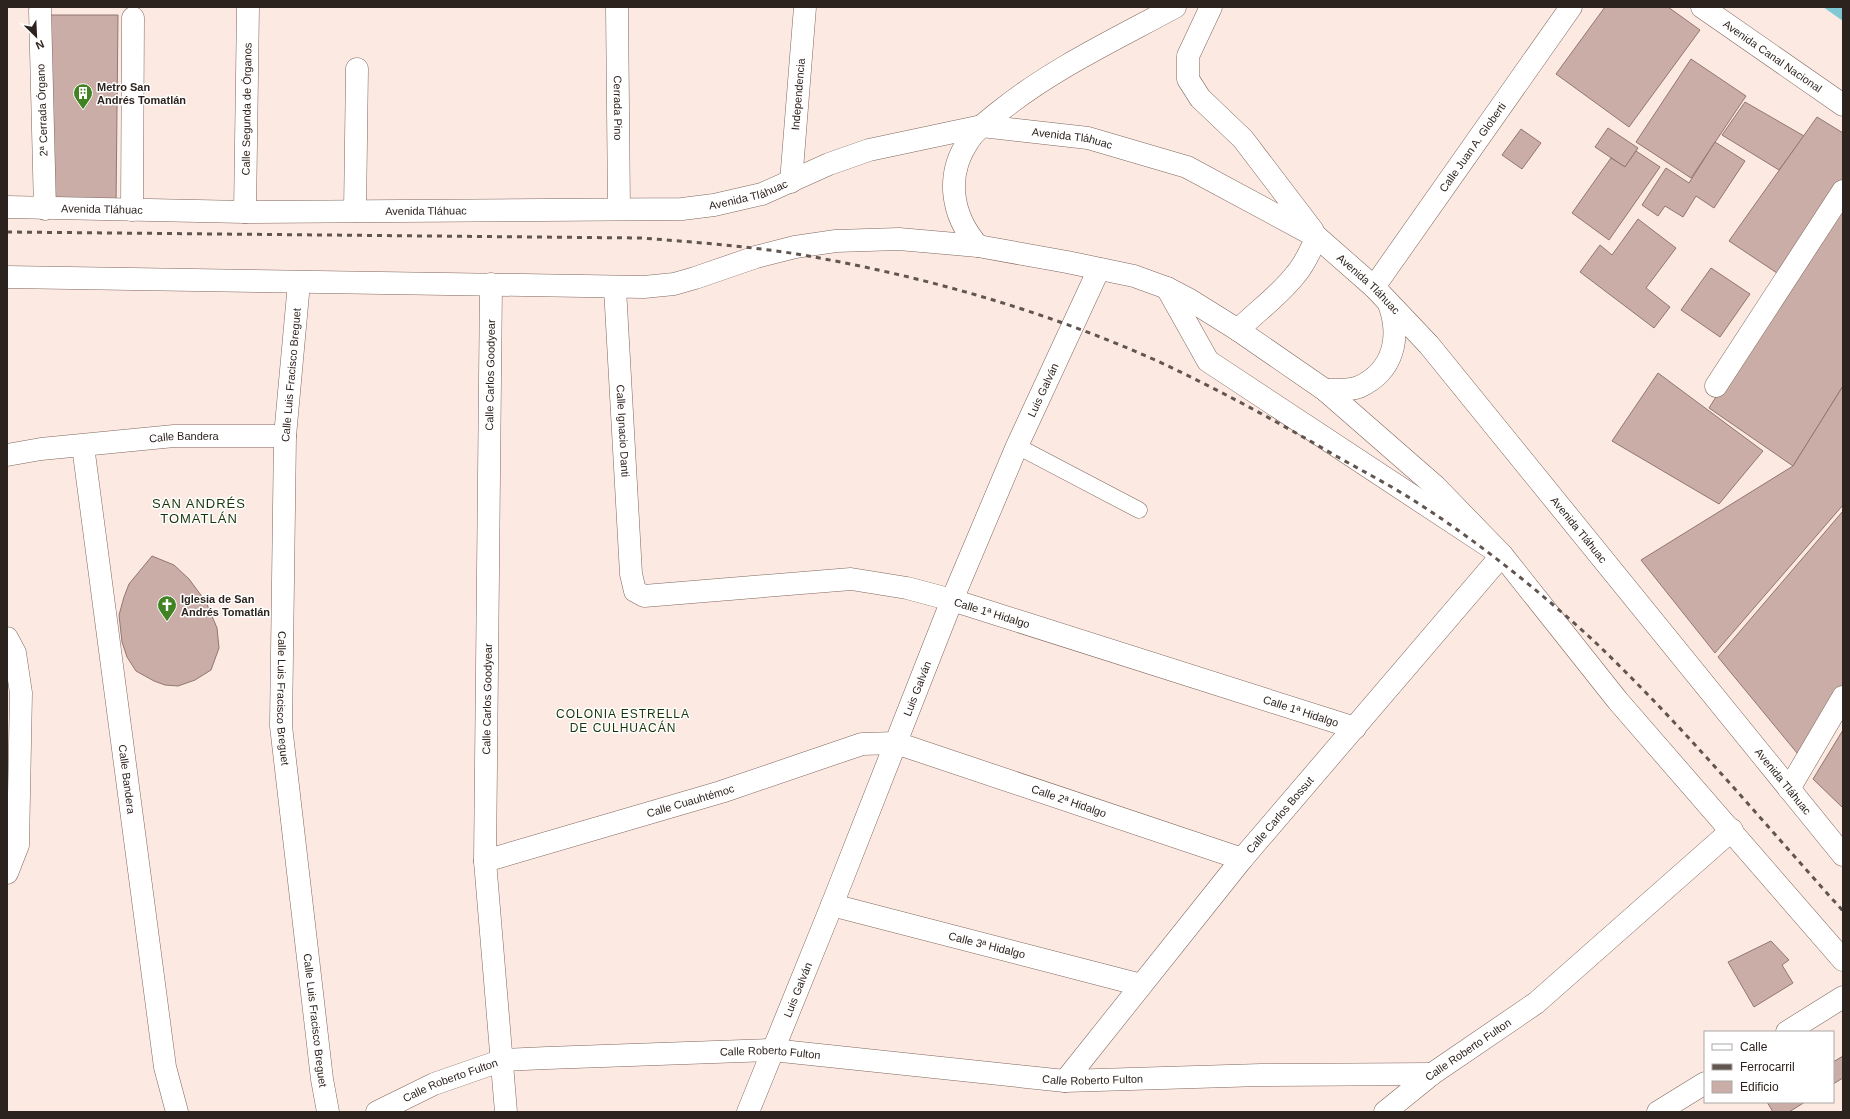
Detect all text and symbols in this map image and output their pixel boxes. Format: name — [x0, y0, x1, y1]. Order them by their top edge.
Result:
north arrow — [16, 16, 56, 56]
street label: Avenida Canal Nacional — [1721, 18, 1824, 94]
text: N — [34, 38, 46, 52]
street label: Calle Segunda de Órganos — [240, 42, 253, 176]
street label: Independencia — [789, 57, 807, 131]
street label: 2ª Cerrada Órgano — [34, 63, 50, 157]
street label: Cerrada Pino — [612, 75, 624, 141]
place label: Metro San Andrés Tomatlán — [97, 81, 186, 106]
building icon: Metro San Andrés Tomatlán — [72, 82, 94, 110]
street label: Calle Juan A. Globerti — [1437, 100, 1508, 194]
street label: Avenida Tláhuac — [1031, 126, 1114, 151]
street label: Avenida Tláhuac — [708, 177, 790, 212]
street label: Avenida Tláhuac — [61, 202, 143, 216]
street label: Avenida Tláhuac — [385, 204, 467, 217]
street label: Avenida Tláhuac — [1335, 252, 1403, 317]
street label: Calle Luis Fracisco Breguet — [279, 307, 303, 443]
street label: Calle Carlos Goodyear — [483, 319, 497, 431]
street label: Luis Galván — [1025, 361, 1061, 419]
street label: Calle Ignacio Danti — [614, 384, 632, 477]
street label: Calle Bandera — [148, 430, 220, 444]
street label: Avenida Tláhuac — [1549, 494, 1610, 566]
district label: SAN ANDRÉS TOMATLÁN — [152, 496, 246, 526]
place label: Iglesia de San Andrés Tomatlán — [181, 593, 270, 618]
church icon: Iglesia de San Andrés Tomatlán — [156, 594, 178, 622]
street label: Calle 1ª Hidalgo — [953, 596, 1031, 630]
street label: Calle Luis Fracisco Breguet — [275, 631, 292, 766]
street label: Calle Carlos Goodyear — [480, 643, 494, 755]
street label: Luis Galván — [901, 659, 933, 718]
street label: Calle 1ª Hidalgo — [1262, 693, 1340, 729]
district label: COLONIA ESTRELLA DE CULHUACÁN — [556, 707, 690, 735]
street label: Calle Bandera — [116, 744, 138, 815]
street label: Avenida Tláhuac — [1753, 746, 1814, 817]
street label: Calle Carlos Bossut — [1244, 774, 1316, 856]
street label: Calle Cuauhtémoc — [645, 782, 736, 819]
street label: Calle 2ª Hidalgo — [1030, 783, 1108, 819]
street label: Calle 3ª Hidalgo — [947, 930, 1027, 960]
street label: Calle Luis Fracisco Breguet — [301, 953, 329, 1088]
street label: Luis Galván — [781, 960, 814, 1019]
street label: Calle Roberto Fulton — [1423, 1016, 1513, 1083]
legend — [1704, 1031, 1834, 1103]
text: Calle — [1740, 1040, 1768, 1054]
street label: Calle Roberto Fulton — [720, 1044, 821, 1061]
street label: Calle Roberto Fulton — [401, 1056, 499, 1104]
text: Ferrocarril — [1740, 1060, 1795, 1074]
street label: Calle Roberto Fulton — [1042, 1073, 1143, 1087]
text: Edificio — [1740, 1080, 1779, 1094]

